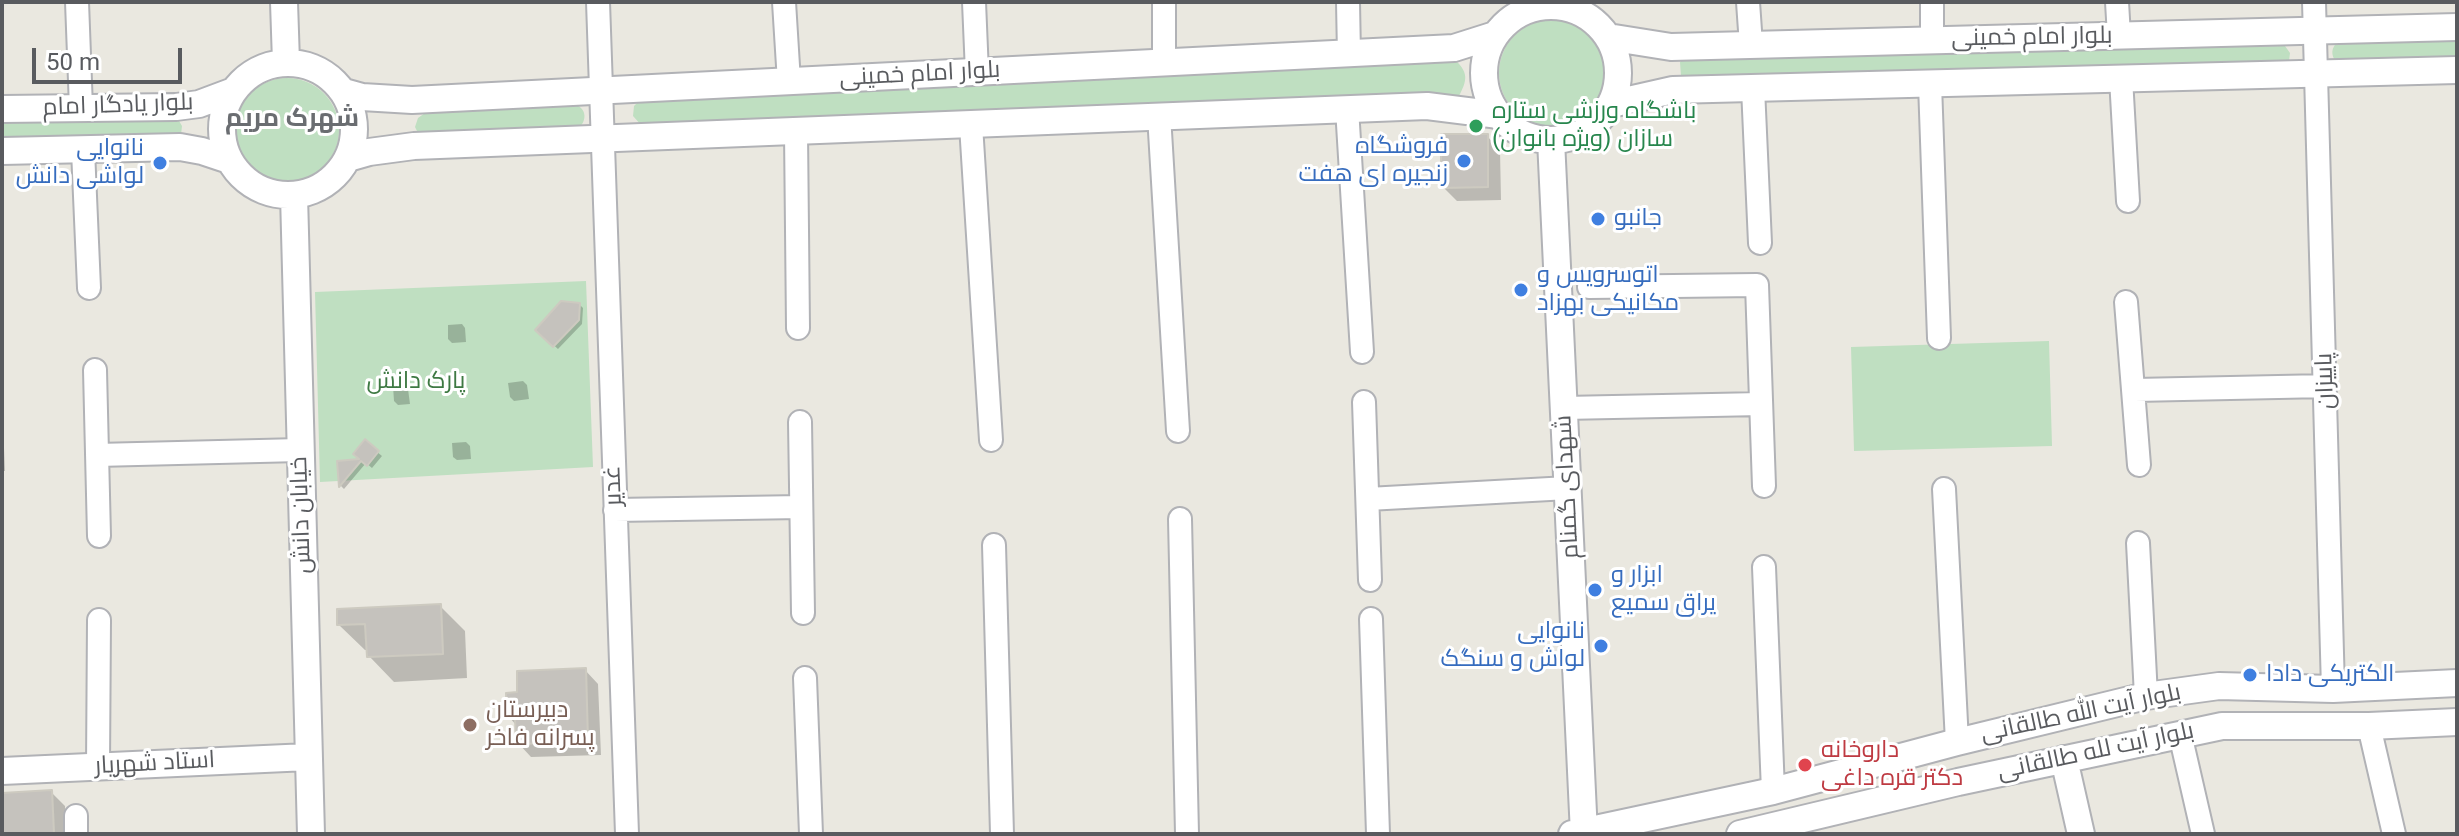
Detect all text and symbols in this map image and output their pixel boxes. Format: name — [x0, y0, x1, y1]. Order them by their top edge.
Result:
street label: بلوار امام خمینی — [1951, 22, 2113, 54]
scale bar — [36, 32, 186, 82]
text: 50 m — [46, 48, 100, 76]
street label: بلوار امام خمینی — [839, 56, 1001, 94]
street label: بلوار یادگار امام — [42, 89, 194, 123]
place label: باشگاه ورزشی ستاره سازان (ویژه بانوان) — [1492, 98, 1696, 154]
district label: شهرک مریم — [225, 103, 359, 135]
marker: باشگاه ورزشی ستاره سازان (ویژه بانوان) — [1467, 117, 1485, 135]
place label: فروشگاه زنجیره ای هفت — [1299, 133, 1448, 189]
place label: نانوایی لواشی دانش — [16, 135, 144, 191]
marker: فروشگاه زنجیره ای هفت — [1455, 152, 1473, 170]
marker: نانوایی لواشی دانش — [151, 154, 169, 172]
place label: جانبو — [1614, 205, 1662, 233]
marker: جانبو — [1589, 210, 1607, 228]
place label: اتوسرویس و مکانیکی بهزاد — [1537, 262, 1679, 318]
marker: اتوسرویس و مکانیکی بهزاد — [1512, 281, 1530, 299]
street label: پاییزان — [2311, 352, 2341, 410]
park label: پارک دانش — [367, 368, 465, 396]
street label: شهدای گمنام — [1550, 414, 1586, 560]
street label: خیابان دانش — [286, 456, 318, 574]
street label: غدیر — [599, 465, 629, 507]
place label: ابزار و يراق سميع — [1611, 562, 1716, 618]
marker: ابزار و يراق سميع — [1586, 581, 1604, 599]
place label: نانوایی لواش و سنگک — [1441, 618, 1585, 674]
marker: نانوایی لواش و سنگک — [1592, 637, 1610, 655]
place label: الکتریکی دادا — [2266, 661, 2395, 689]
marker: الکتریکی دادا — [2241, 666, 2259, 684]
street label: بلوار آیت الله طالقانی — [1978, 679, 2184, 749]
place label: دبیرستان پسرانه فاخر — [486, 697, 595, 753]
marker: دبیرستان پسرانه فاخر — [461, 716, 479, 734]
street label: بلوار آیت لله طالقانی — [1995, 717, 2197, 787]
place label: داروخانه دکتر قره داغی — [1821, 737, 1963, 793]
street label: استاد شهریار — [94, 746, 216, 782]
marker: داروخانه دکتر قره داغی — [1796, 756, 1814, 774]

